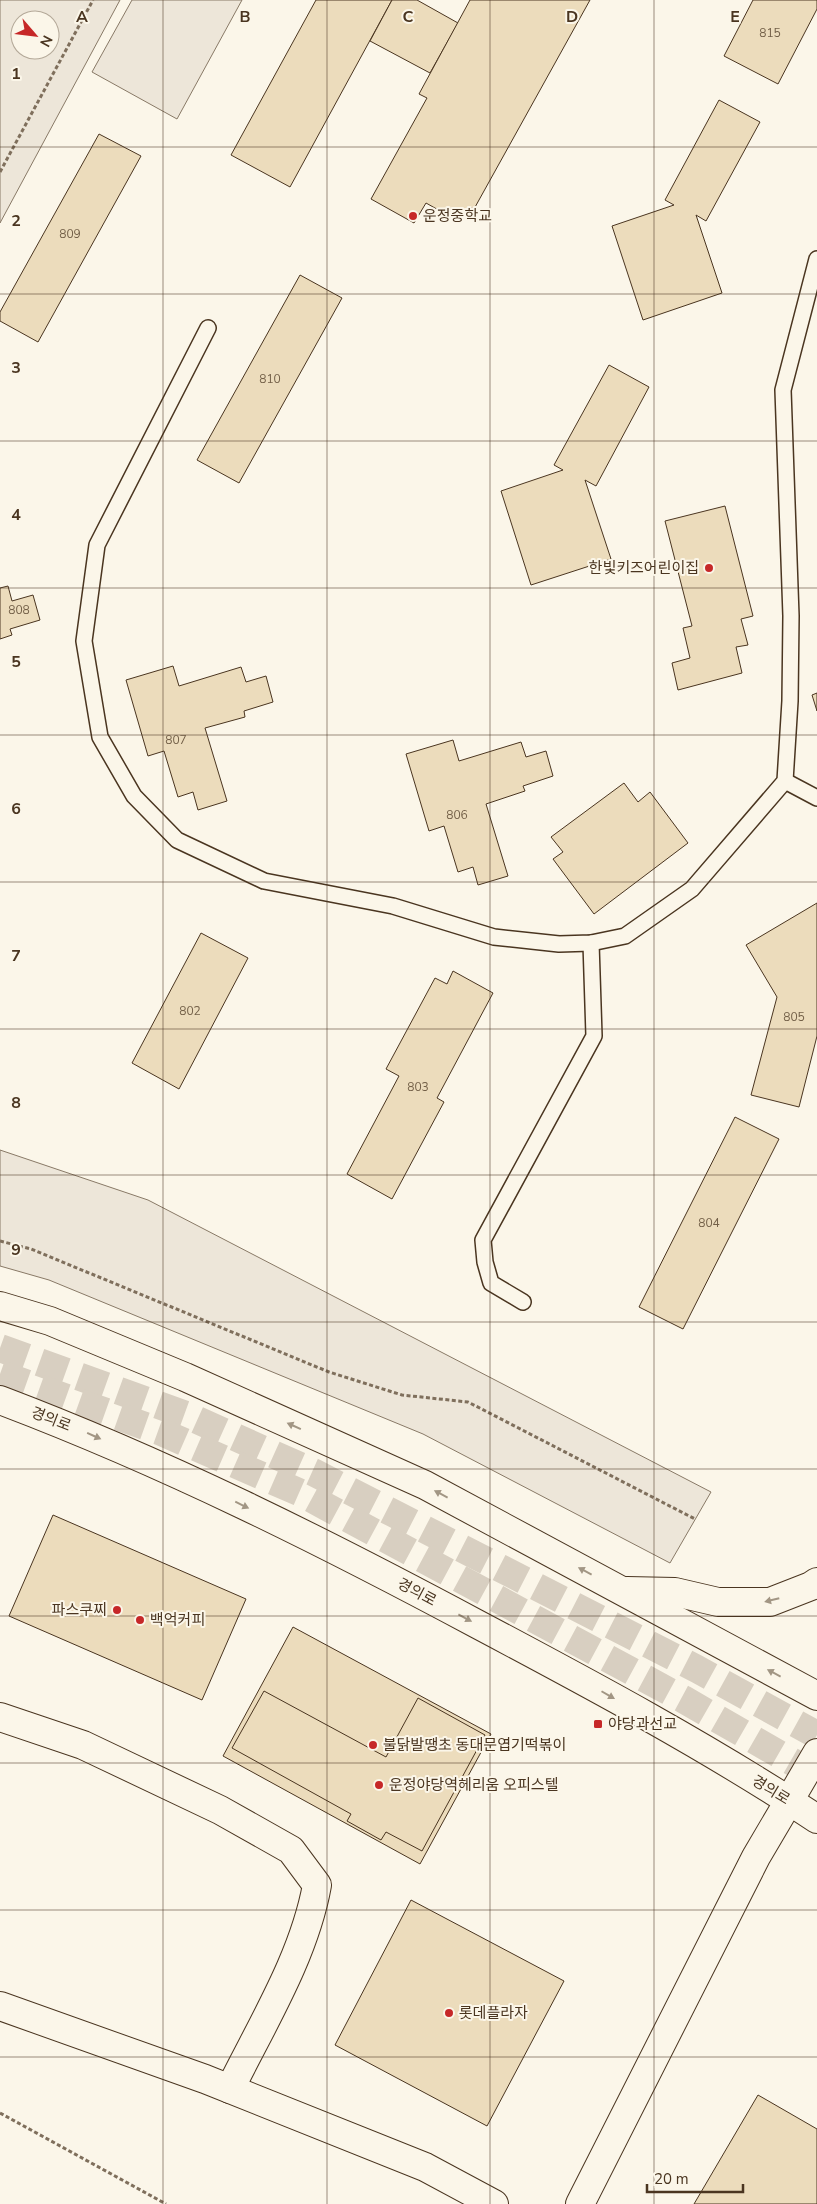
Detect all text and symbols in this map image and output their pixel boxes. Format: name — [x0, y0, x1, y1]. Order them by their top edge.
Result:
text: A — [76, 6, 88, 28]
text: B — [239, 6, 251, 28]
text: C — [403, 6, 414, 28]
text: D — [566, 6, 578, 28]
text: E — [730, 6, 740, 28]
north arrow — [10, 10, 60, 60]
house number: 815 — [759, 25, 781, 41]
text: N — [35, 32, 57, 50]
text: 1 — [11, 63, 21, 85]
place label: 운정중학교 — [423, 206, 492, 226]
text: 2 — [11, 210, 21, 232]
marker: 운정중학교 — [407, 210, 419, 222]
house number: 809 — [59, 226, 81, 242]
text: 3 — [11, 357, 21, 379]
house number: 810 — [259, 371, 281, 387]
text: 4 — [11, 504, 21, 526]
place label: 한빛키즈어린이집 — [589, 558, 699, 578]
marker: 한빛키즈어린이집 — [703, 562, 715, 574]
house number: 808 — [8, 602, 30, 618]
text: 5 — [11, 651, 21, 673]
house number: 807 — [165, 732, 187, 748]
text: 6 — [11, 798, 21, 820]
house number: 806 — [446, 807, 468, 823]
text: 7 — [11, 945, 21, 967]
house number: 802 — [179, 1003, 201, 1019]
house number: 805 — [783, 1009, 805, 1025]
house number: 803 — [407, 1079, 429, 1095]
text: 8 — [11, 1092, 21, 1114]
house number: 804 — [698, 1215, 720, 1231]
text: 9 — [11, 1239, 21, 1261]
street label: 경의로 — [28, 1402, 74, 1436]
one-way arrow — [287, 1422, 301, 1430]
one-way arrow — [87, 1432, 102, 1441]
one-way arrow — [434, 1490, 449, 1498]
one-way arrow — [235, 1501, 249, 1509]
one-way arrow — [577, 1567, 592, 1575]
street label: 경의로 — [394, 1573, 440, 1611]
one-way arrow — [765, 1596, 780, 1604]
place label: 파스쿠찌 — [52, 1600, 107, 1620]
marker: 파스쿠찌 — [111, 1604, 123, 1616]
place label: 백억커피 — [150, 1610, 205, 1630]
one-way arrow — [458, 1613, 472, 1622]
marker: 백억커피 — [134, 1614, 146, 1626]
one-way arrow — [767, 1669, 781, 1677]
one-way arrow — [600, 1691, 615, 1699]
place label: 야당과선교 — [608, 1714, 677, 1734]
marker: 야당과선교 — [592, 1718, 604, 1730]
place label: 불닭발땡초 동대문엽기떡볶이 — [383, 1735, 566, 1755]
marker: 불닭발땡초 동대문엽기떡볶이 — [367, 1739, 379, 1751]
street label: 경의로 — [748, 1771, 794, 1809]
place label: 운정야당역헤리움 오피스텔 — [389, 1775, 558, 1795]
marker: 운정야당역헤리움 오피스텔 — [373, 1779, 385, 1791]
place label: 롯데플라자 — [459, 2003, 528, 2023]
marker: 롯데플라자 — [443, 2007, 455, 2019]
scale bar — [647, 2162, 743, 2194]
text: 20 m — [654, 2169, 689, 2189]

